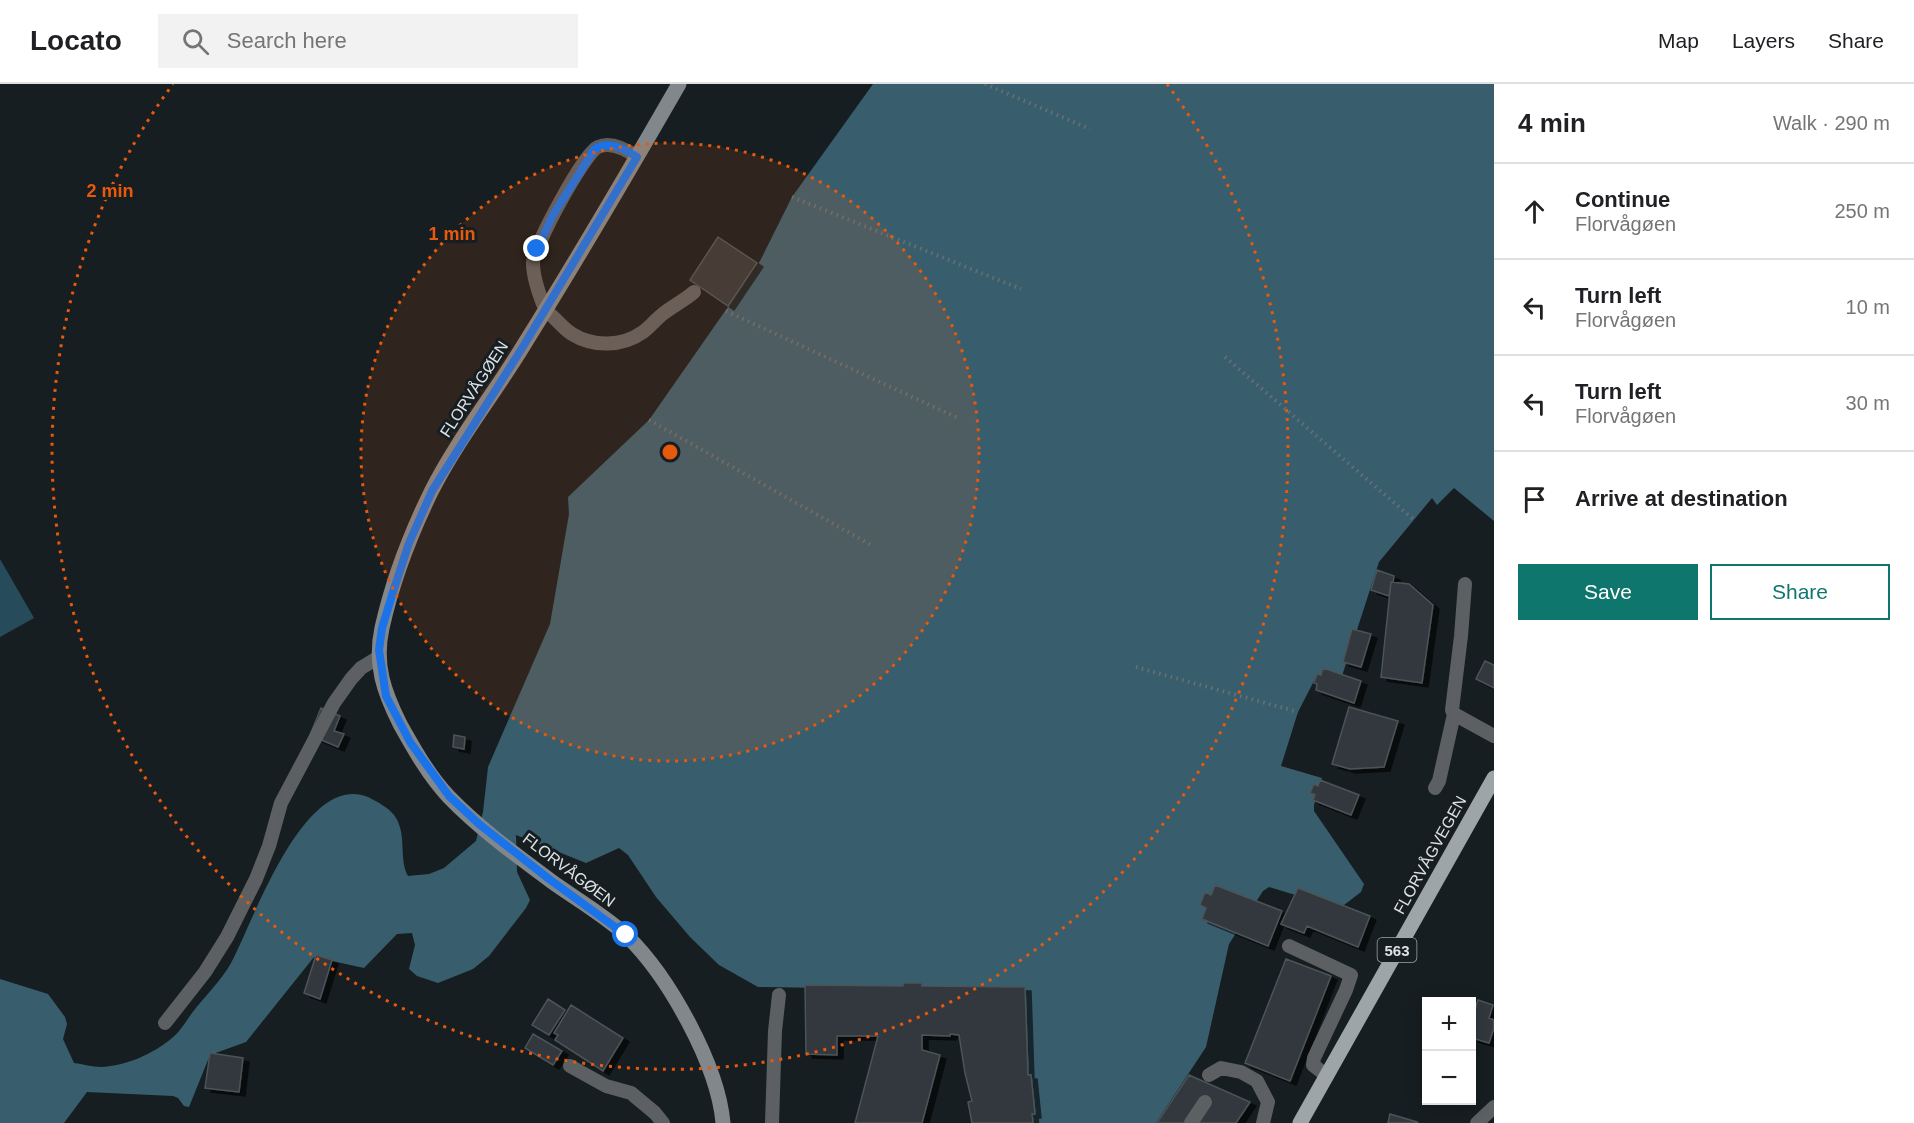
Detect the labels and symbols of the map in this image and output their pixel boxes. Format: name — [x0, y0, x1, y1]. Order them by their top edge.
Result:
text: 2 min — [86, 181, 134, 201]
text: 1 min — [428, 224, 476, 244]
route end — [523, 235, 549, 261]
street label: FLORVÅGØEN — [436, 337, 511, 440]
centre of rings — [660, 442, 680, 462]
street label: FLORVÅGVEGEN — [1390, 793, 1469, 917]
street label: FLORVÅGØEN — [520, 829, 619, 910]
route start — [612, 921, 638, 947]
road number: 563 — [1378, 938, 1416, 962]

